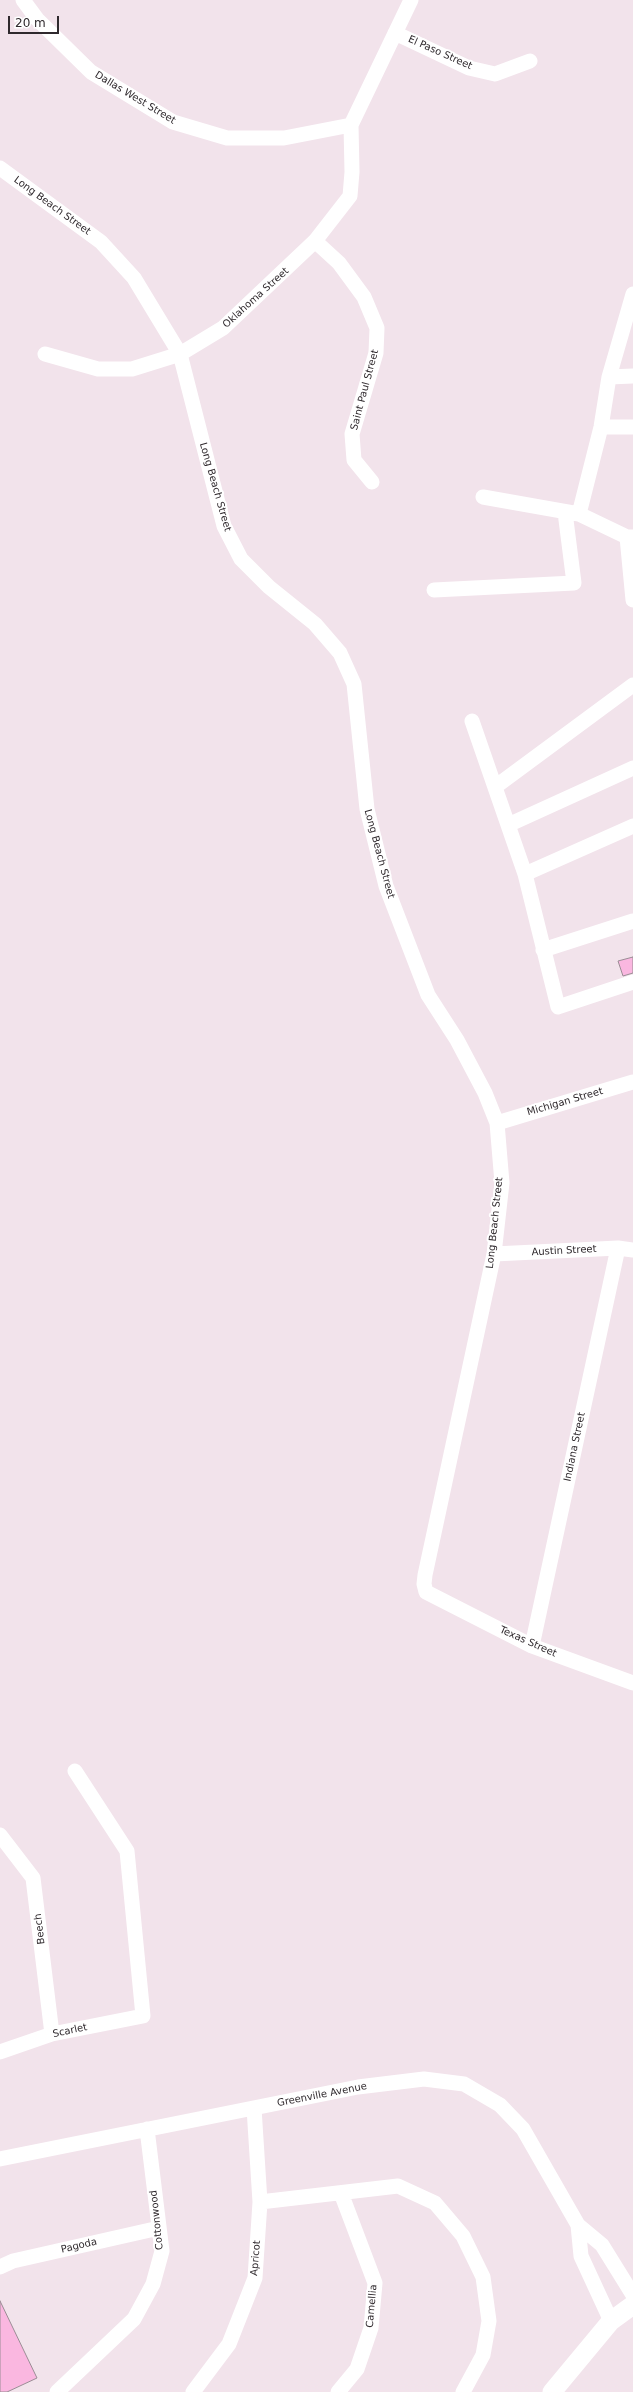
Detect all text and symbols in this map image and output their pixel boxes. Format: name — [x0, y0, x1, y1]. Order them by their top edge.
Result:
scale bar — [10, 8, 61, 34]
text: 20 m — [15, 16, 46, 30]
street label: El Paso Street — [406, 34, 474, 72]
street label: Dallas West Street — [92, 69, 178, 127]
street label: Long Beach Street — [11, 174, 93, 238]
street label: Oklahoma Street — [221, 265, 291, 331]
street label: Saint Paul Street — [348, 348, 382, 432]
street label: Long Beach Street — [197, 441, 233, 533]
street label: Long Beach Street — [361, 808, 397, 900]
street label: Michigan Street — [526, 1085, 604, 1119]
street label: Long Beach Street — [484, 1177, 506, 1269]
street label: Austin Street — [531, 1243, 597, 1259]
street label: Indiana Street — [562, 1411, 588, 1483]
street label: Texas Street — [498, 1624, 558, 1660]
street label: Beech — [32, 1913, 48, 1945]
street label: Scarlet — [52, 2021, 88, 2041]
street label: Greenville Avenue — [276, 2080, 368, 2110]
street label: Cottonwood — [148, 2189, 166, 2251]
street label: Pagoda — [60, 2236, 98, 2256]
street label: Apricot — [248, 2240, 264, 2276]
street label: Camellia — [364, 2284, 380, 2328]

